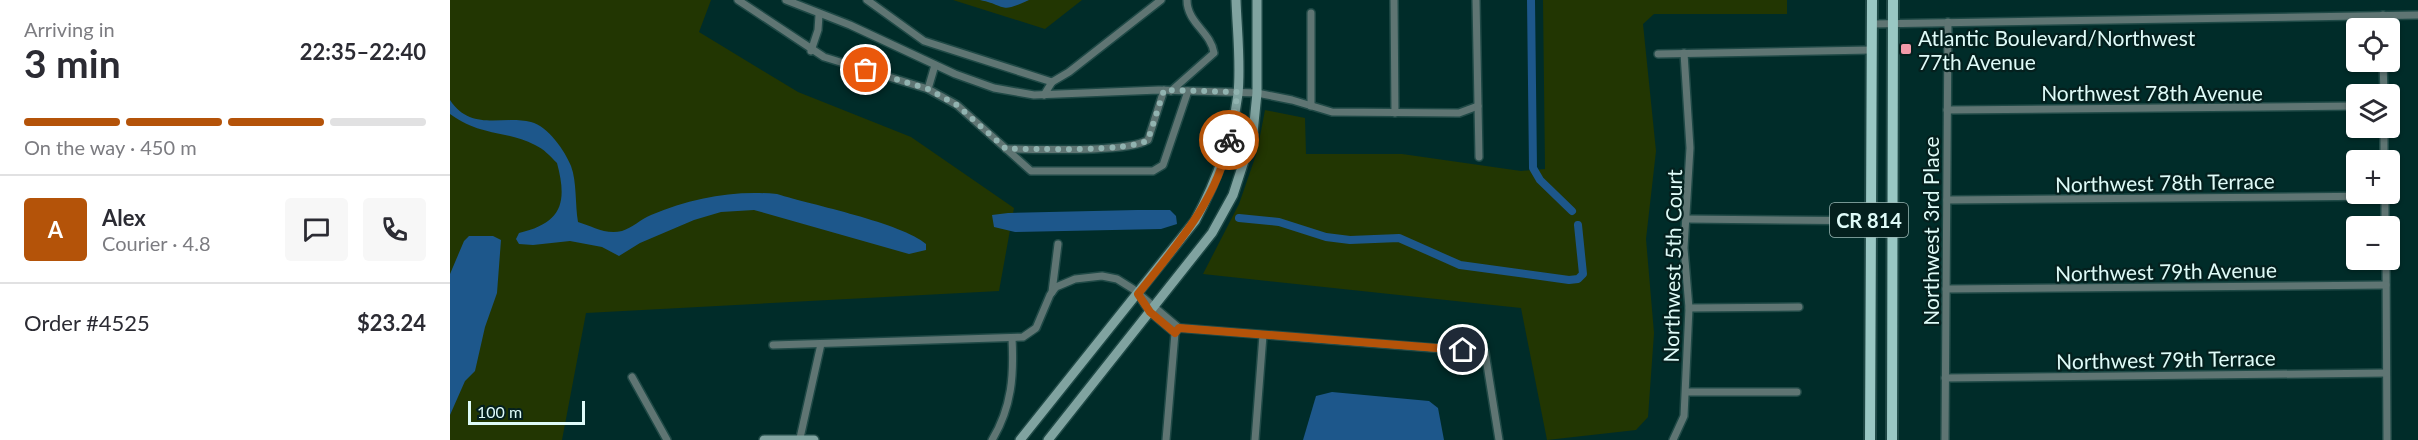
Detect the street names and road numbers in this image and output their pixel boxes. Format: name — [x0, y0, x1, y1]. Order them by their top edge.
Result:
street label: Northwest 78th Avenue — [2041, 80, 2263, 105]
street label: Northwest 3rd Place — [1918, 136, 1943, 326]
street label: Northwest 78th Terrace — [2055, 168, 2275, 196]
street label: Northwest 5th Court — [1658, 169, 1686, 363]
road number: CR 814 — [1830, 203, 1908, 237]
street label: Northwest 79th Avenue — [2055, 257, 2277, 285]
street label: Northwest 79th Terrace — [2056, 345, 2276, 373]

